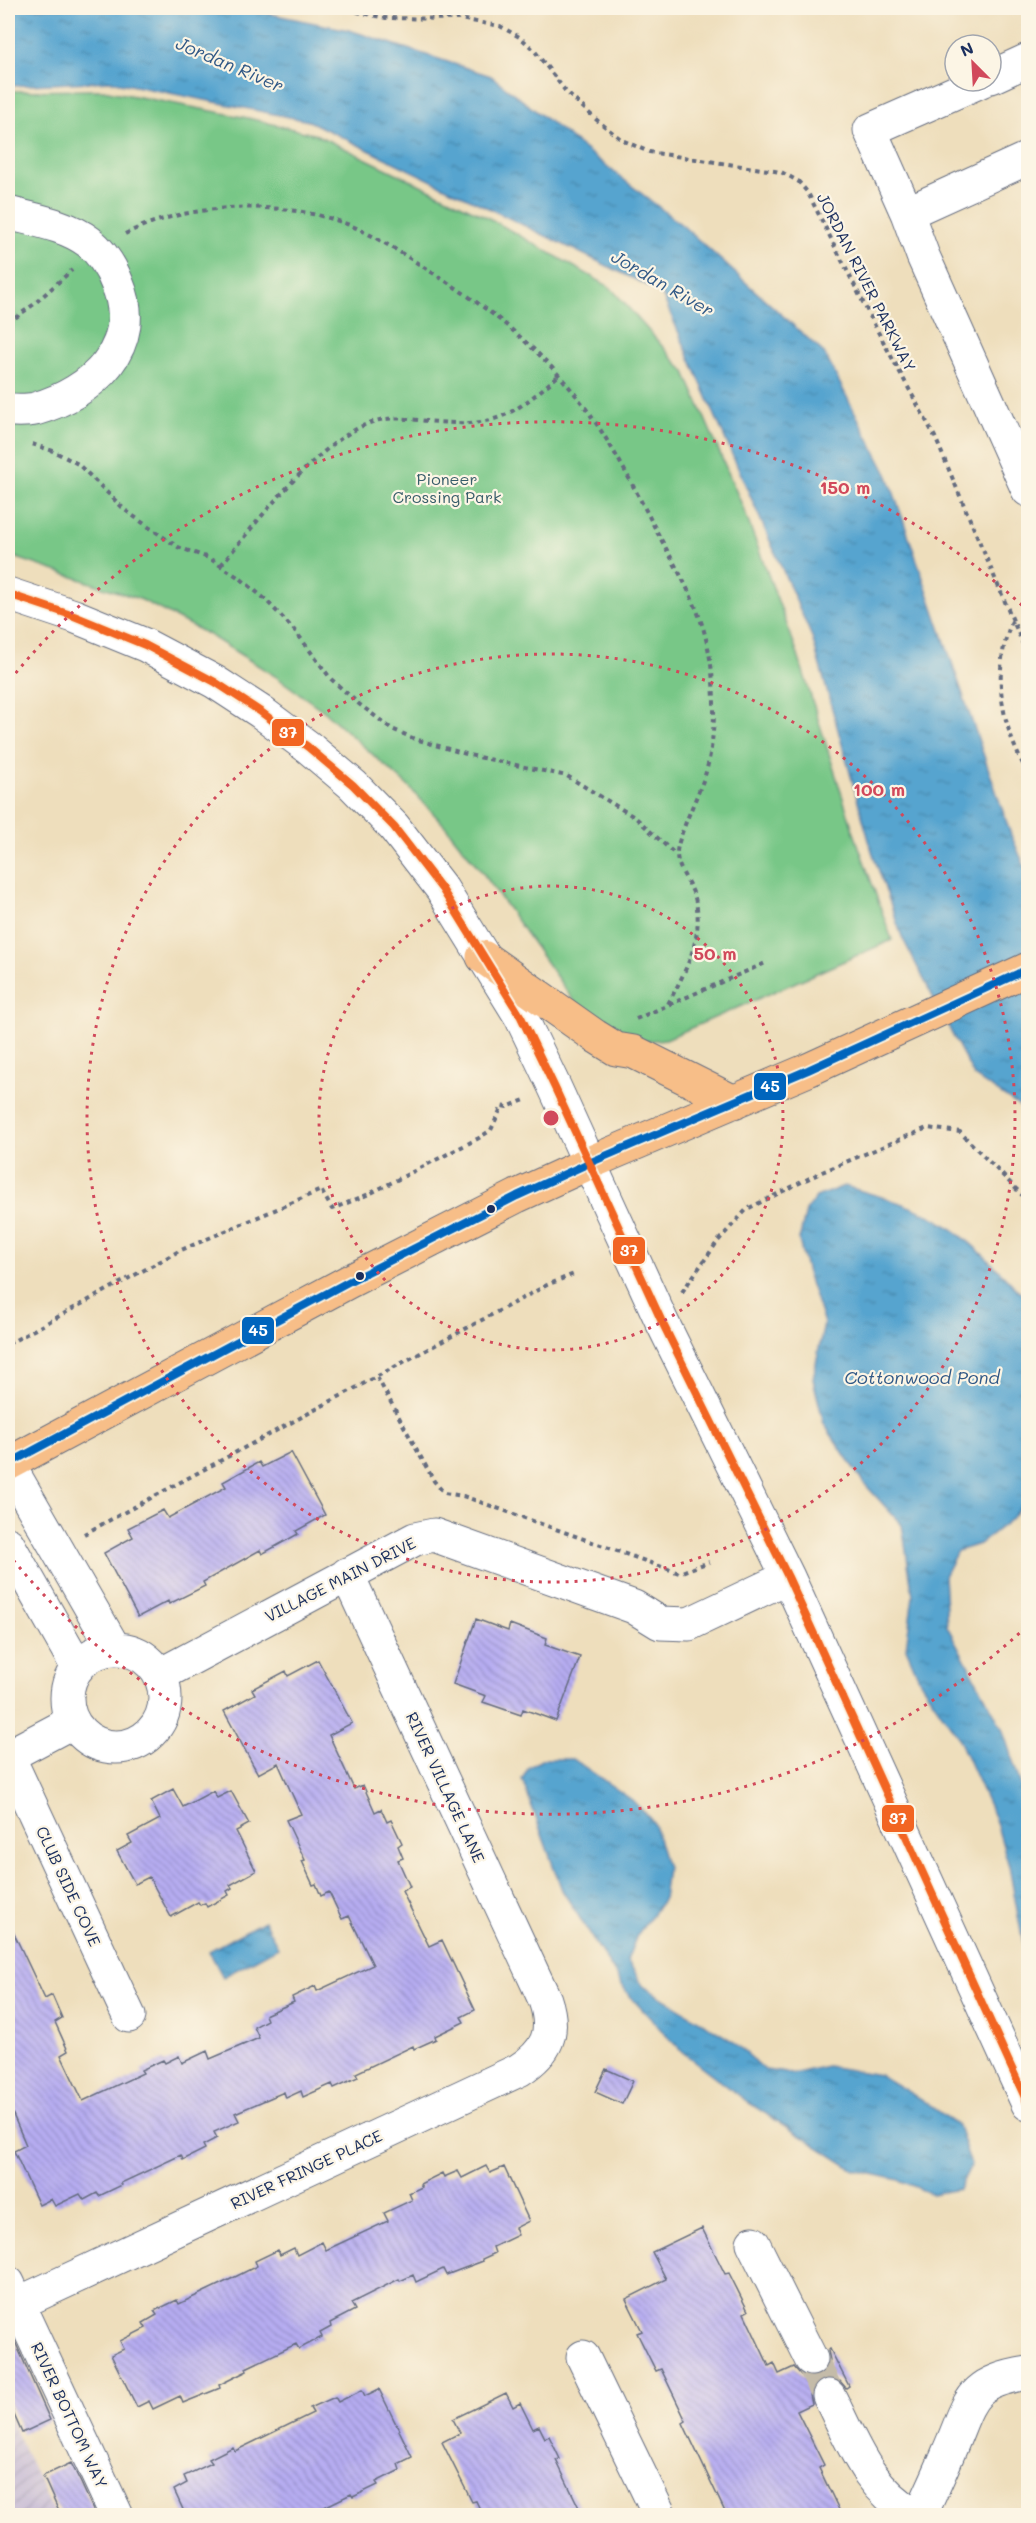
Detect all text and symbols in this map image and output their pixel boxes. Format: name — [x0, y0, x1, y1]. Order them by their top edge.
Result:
water label: Jordan River — [173, 31, 287, 97]
north arrow — [943, 33, 1003, 93]
text: N — [957, 37, 977, 61]
street label: JORDAN RIVER PARKWAY — [813, 189, 921, 375]
water label: Jordan River — [607, 244, 719, 322]
park label: Pioneer Crossing Park — [393, 468, 501, 507]
text: 150 m — [820, 475, 870, 499]
line badge: 37 — [271, 718, 305, 747]
text: 37 — [279, 721, 297, 742]
text: 100 m — [853, 777, 905, 801]
text: 50 m — [694, 941, 736, 965]
line badge: 45 — [753, 1072, 787, 1101]
text: 45 — [760, 1075, 780, 1096]
centre of rings — [541, 1108, 561, 1128]
unlabelled marker — [485, 1203, 497, 1215]
line badge: 37 — [612, 1236, 646, 1265]
text: 37 — [620, 1239, 638, 1260]
unlabelled marker — [354, 1270, 366, 1282]
line badge: 45 — [241, 1316, 275, 1345]
text: 45 — [248, 1319, 268, 1340]
water label: Cottonwood Pond — [844, 1365, 1001, 1389]
street label: VILLAGE MAIN DRIVE — [261, 1532, 419, 1626]
street label: RIVER VILLAGE LANE — [402, 1708, 490, 1866]
line badge: 37 — [881, 1804, 915, 1833]
text: 37 — [889, 1807, 907, 1828]
street label: CLUB SIDE COVE — [32, 1822, 106, 1950]
street label: RIVER FRINGE PLACE — [227, 2125, 385, 2213]
street label: RIVER BOTTOM WAY — [27, 2339, 113, 2491]

